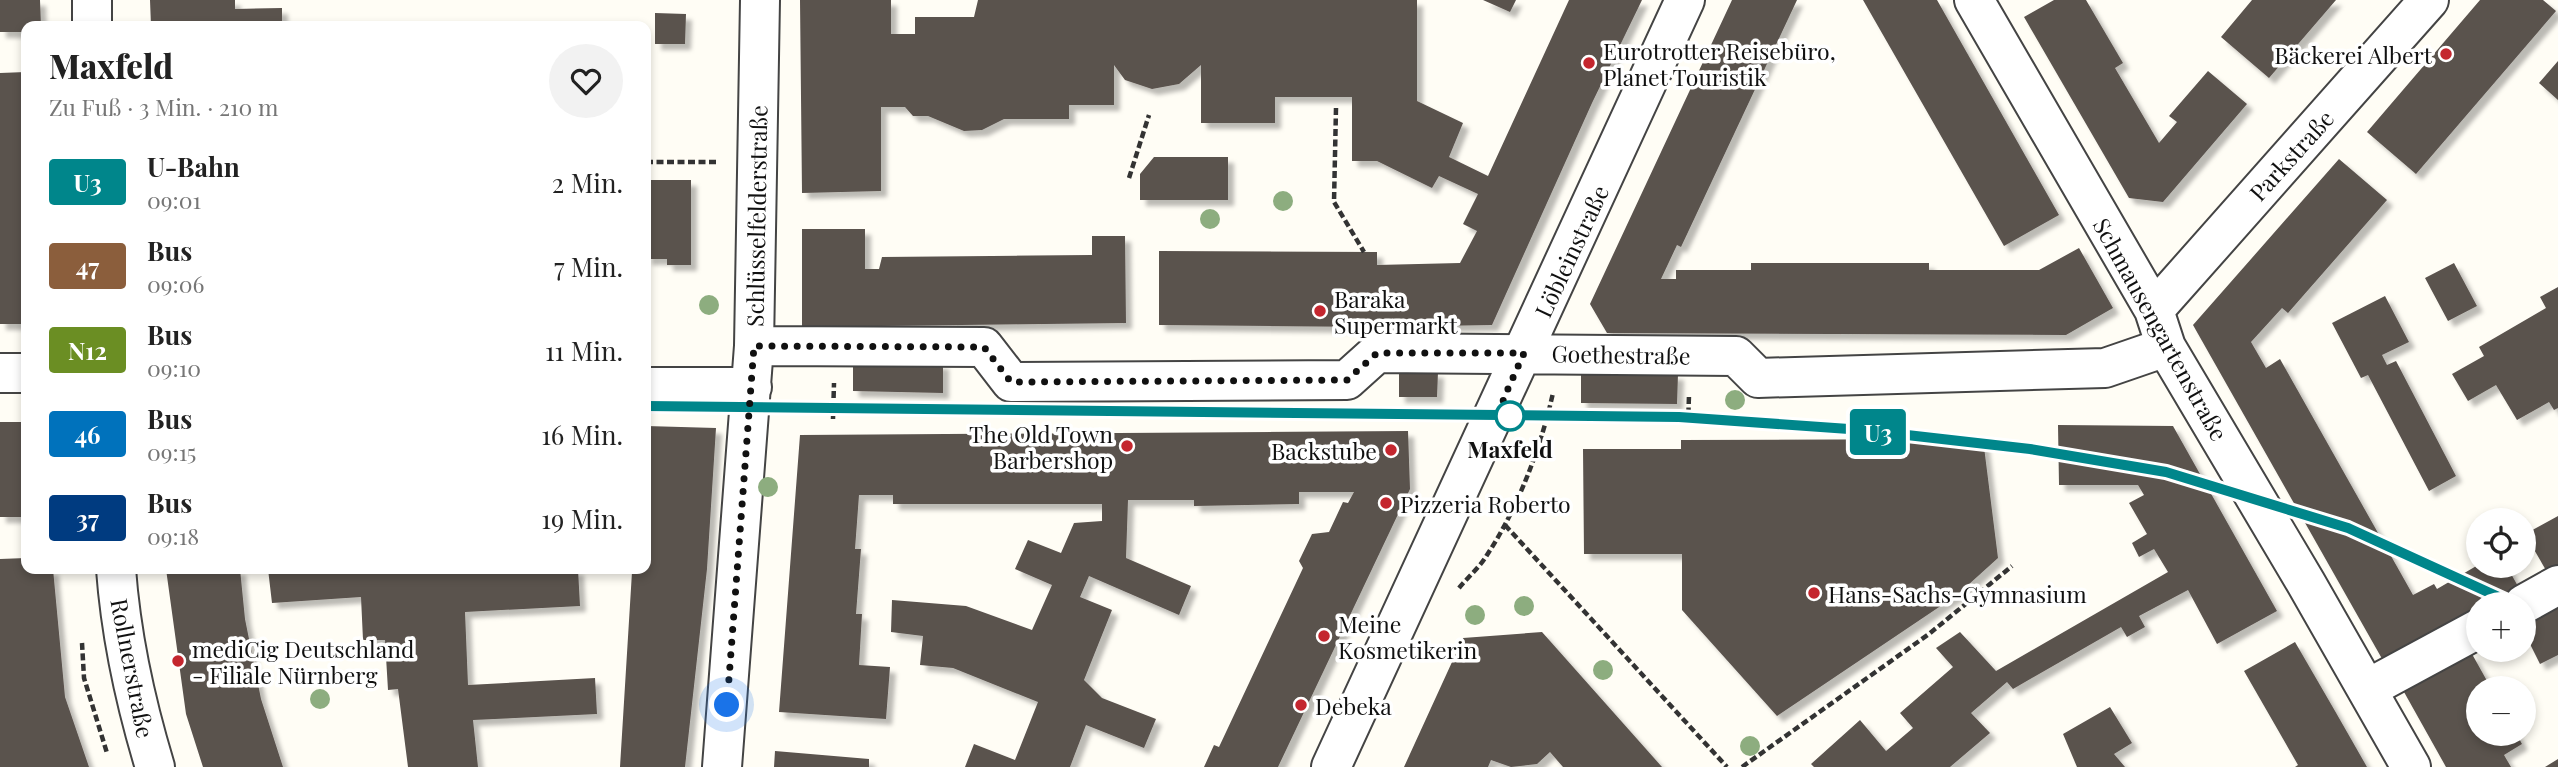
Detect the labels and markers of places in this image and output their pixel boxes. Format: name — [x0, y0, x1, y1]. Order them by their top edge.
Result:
place label: Eurotrotter Reisebüro, Planet Touristik — [1603, 35, 1836, 92]
place label: Bäckerei Albert — [2274, 39, 2433, 70]
marker: Bäckerei Albert — [2438, 46, 2454, 62]
marker: Eurotrotter Reisebüro, Planet Touristik — [1581, 55, 1597, 71]
place label: Baraka Supermarkt — [1334, 283, 1458, 340]
marker: Baraka Supermarkt — [1312, 303, 1328, 319]
marker: Maxfeld — [1495, 401, 1525, 431]
place label: The Old Town Barbershop — [969, 418, 1113, 475]
place label: Maxfeld — [1467, 433, 1553, 464]
place label: Backstube — [1271, 435, 1377, 466]
marker: The Old Town Barbershop — [1119, 438, 1135, 454]
marker: Backstube — [1383, 442, 1399, 458]
place label: Pizzeria Roberto — [1400, 488, 1571, 519]
marker: Pizzeria Roberto — [1378, 495, 1394, 511]
place label: Hans-Sachs-Gymnasium — [1828, 578, 2087, 609]
marker: Hans-Sachs-Gymnasium — [1806, 585, 1822, 601]
place label: Meine Kosmetikerin — [1338, 608, 1478, 665]
marker: Meine Kosmetikerin — [1316, 628, 1332, 644]
place label: mediCig Deutschland - Filiale Nürnberg — [192, 633, 414, 690]
marker: mediCig Deutschland - Filiale Nürnberg — [170, 653, 186, 669]
place label: Debeka — [1315, 690, 1392, 721]
marker: Debeka — [1293, 697, 1309, 713]

